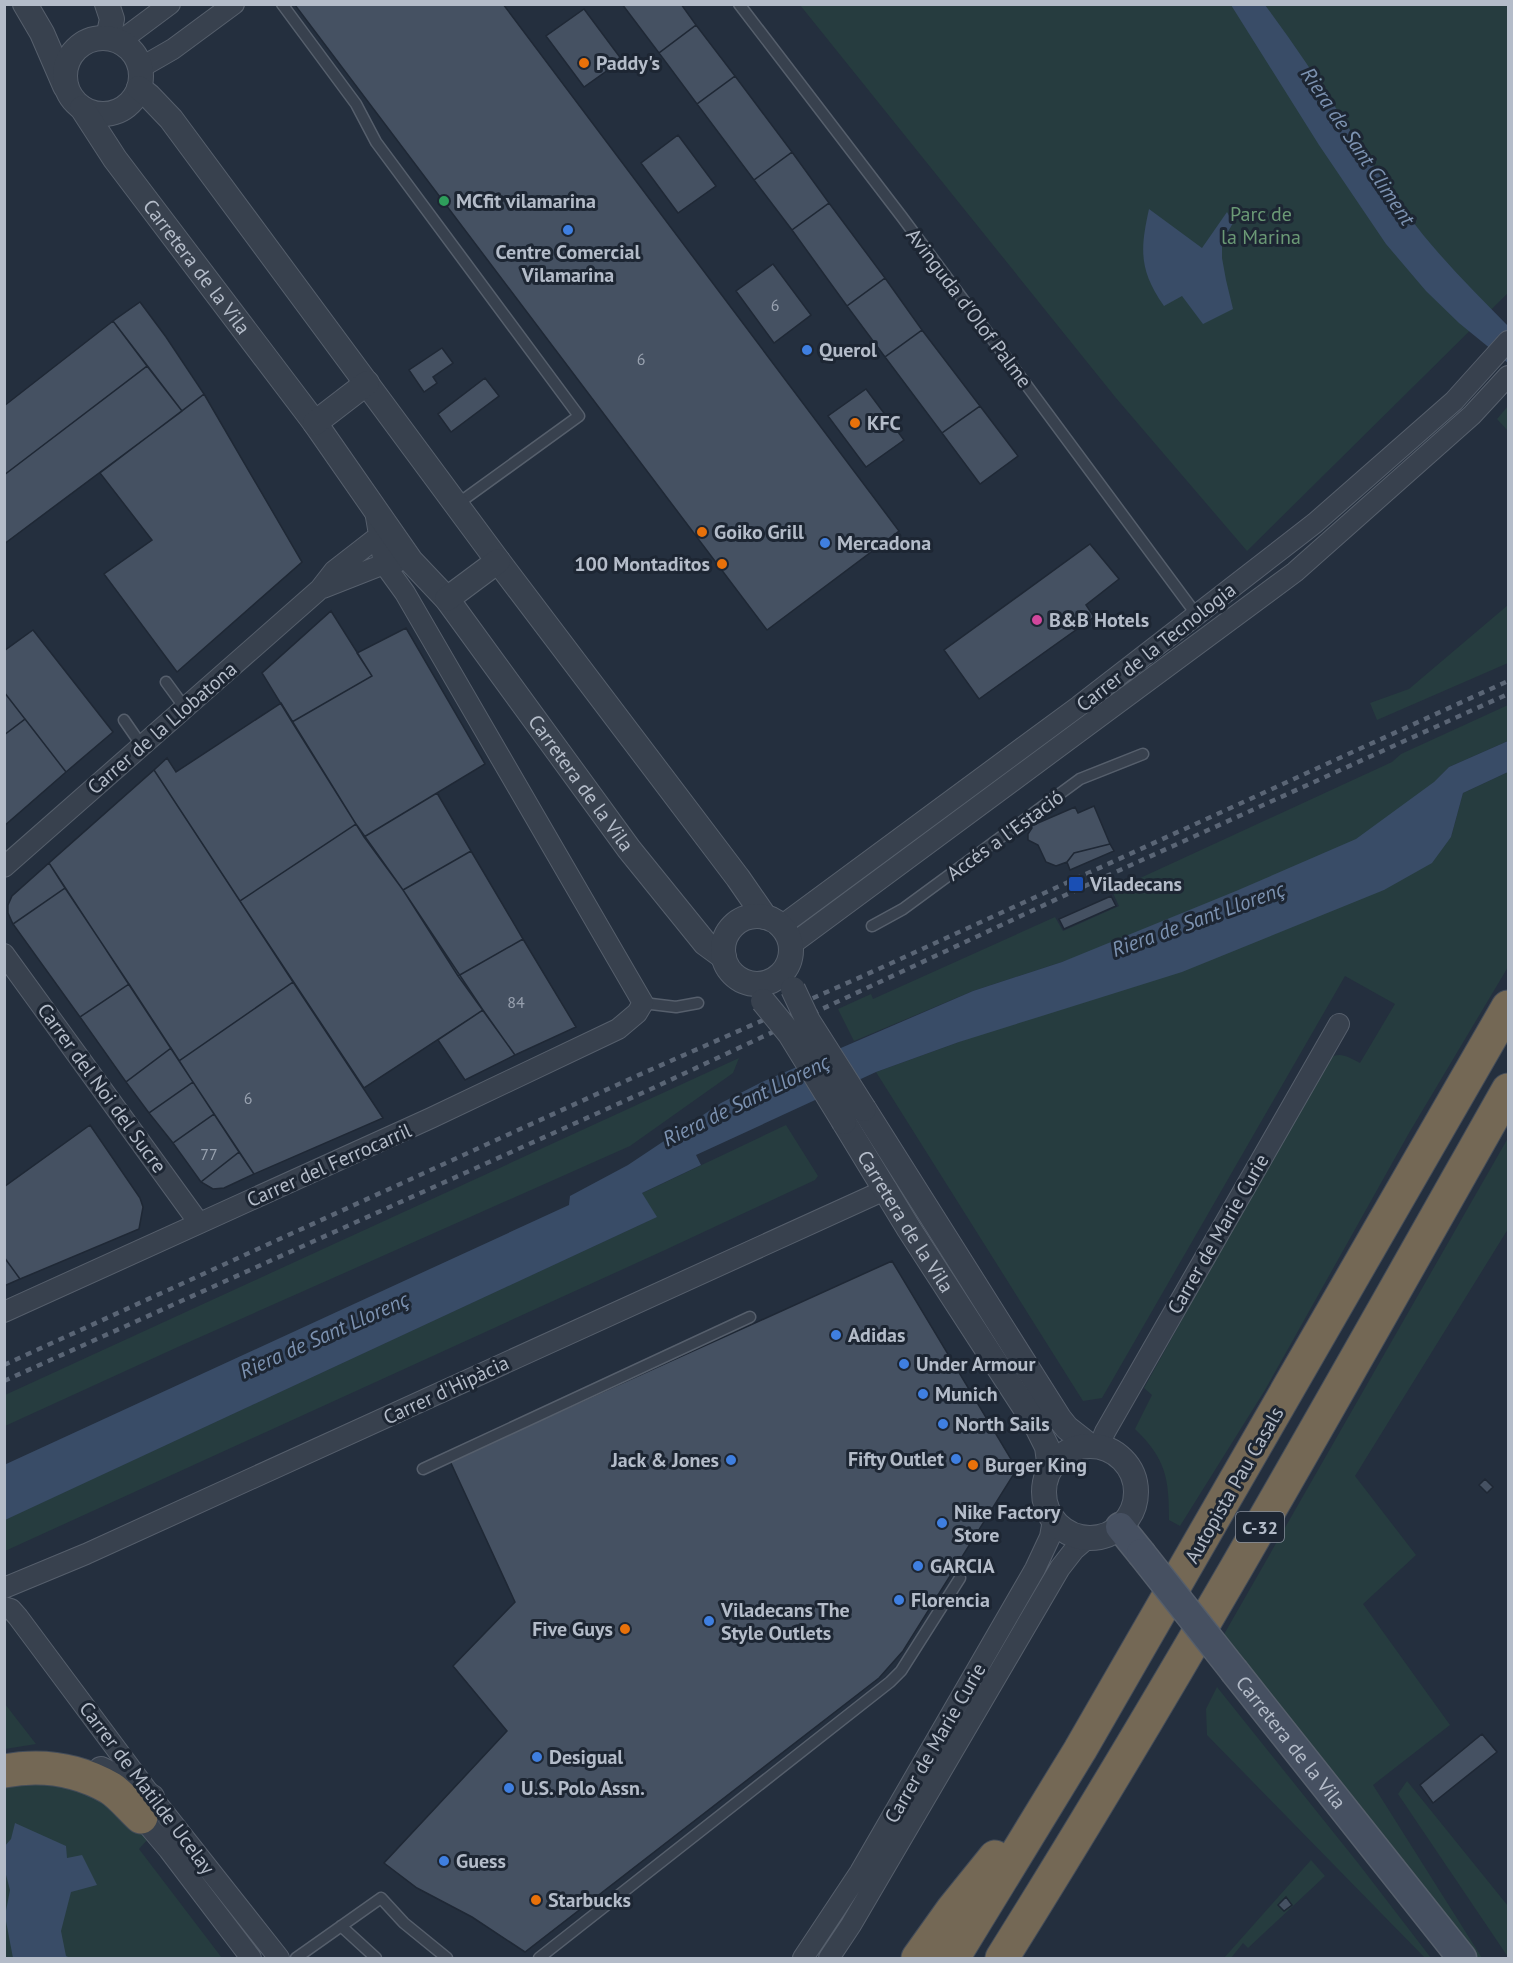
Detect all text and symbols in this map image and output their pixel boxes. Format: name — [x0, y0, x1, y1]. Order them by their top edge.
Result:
place label: Paddy's — [596, 50, 660, 76]
marker: Paddy's — [577, 56, 591, 70]
water label: Riera de Sant Climent — [1295, 62, 1422, 232]
place label: MCfit vilamarina — [456, 188, 596, 214]
street label: Carretera de la Vila — [137, 194, 256, 340]
marker: MCfit vilamarina — [437, 194, 451, 208]
park label: Parc de la Marina — [1221, 201, 1301, 250]
marker: Centre Comercial Vilamarina — [561, 223, 575, 237]
street label: Avinguda d'Olof Palme — [900, 223, 1038, 393]
place label: Centre Comercial Vilamarina — [496, 239, 641, 288]
house number: 6 — [771, 295, 779, 315]
place label: Querol — [819, 337, 877, 363]
marker: Querol — [800, 343, 814, 357]
house number: 6 — [637, 349, 645, 369]
place label: KFC — [867, 410, 901, 436]
marker: KFC — [848, 416, 862, 430]
place label: Goiko Grill — [714, 519, 804, 545]
marker: Goiko Grill — [695, 525, 709, 539]
place label: Mercadona — [837, 530, 931, 556]
marker: Mercadona — [818, 536, 832, 550]
place label: 100 Montaditos — [574, 551, 710, 577]
marker: 100 Montaditos — [715, 557, 729, 571]
street label: Carrer de la Tecnologia — [1071, 577, 1241, 717]
place label: B&B Hotels — [1049, 607, 1149, 633]
marker: B&B Hotels — [1030, 613, 1044, 627]
street label: Carrer de la Llobatona — [82, 656, 242, 800]
street label: Carretera de la Vila — [522, 709, 639, 857]
street label: Accés a l'Estació — [941, 784, 1069, 886]
place label: Viladecans — [1089, 871, 1182, 897]
marker: Viladecans — [1067, 875, 1085, 893]
water label: Riera de Sant Llorenç — [1108, 875, 1289, 963]
house number: 84 — [507, 992, 525, 1012]
street label: Carrer del Noi del Sucre — [32, 998, 172, 1178]
water label: Riera de Sant Llorenç — [658, 1047, 835, 1152]
house number: 6 — [244, 1088, 252, 1108]
street label: Carrer del Ferrocarril — [243, 1117, 416, 1213]
house number: 77 — [200, 1144, 218, 1164]
street label: Carretera de la Vila — [851, 1146, 960, 1298]
street label: Carrer de Marie Curie — [1162, 1149, 1274, 1319]
water label: Riera de Sant Llorenç — [235, 1285, 414, 1384]
place label: Adidas — [848, 1322, 905, 1348]
marker: Adidas — [829, 1328, 843, 1342]
street label: Carrer d'Hipàcia — [379, 1350, 513, 1430]
place label: Under Armour — [916, 1351, 1035, 1377]
marker: Under Armour — [897, 1357, 911, 1371]
place label: Munich — [935, 1381, 998, 1407]
marker: Munich — [916, 1387, 930, 1401]
street label: Autopista Pau Casals — [1179, 1402, 1289, 1568]
place label: North Sails — [955, 1411, 1050, 1437]
marker: North Sails — [936, 1417, 950, 1431]
place label: Fifty Outlet — [848, 1446, 944, 1472]
place label: Jack & Jones — [610, 1447, 719, 1473]
marker: Fifty Outlet — [949, 1452, 963, 1466]
place label: Burger King — [985, 1452, 1087, 1478]
marker: Jack & Jones — [724, 1453, 738, 1467]
marker: Burger King — [966, 1458, 980, 1472]
place label: Nike Factory Store — [954, 1499, 1061, 1548]
road number: C-32 — [1236, 1512, 1284, 1542]
marker: Nike Factory Store — [935, 1516, 949, 1530]
place label: GARCIA — [930, 1553, 996, 1579]
marker: GARCIA — [911, 1559, 925, 1573]
place label: Florencia — [911, 1587, 990, 1613]
marker: Florencia — [892, 1593, 906, 1607]
place label: Viladecans The Style Outlets — [720, 1597, 850, 1646]
marker: Viladecans The Style Outlets — [702, 1614, 716, 1628]
place label: Five Guys — [532, 1616, 613, 1642]
marker: Five Guys — [618, 1622, 632, 1636]
street label: Carrer de Marie Curie — [879, 1658, 991, 1828]
street label: Carretera de la Vila — [1230, 1671, 1352, 1814]
street label: Carrer de Matilde Ucelay — [73, 1696, 221, 1880]
place label: Desigual — [549, 1744, 623, 1770]
marker: Desigual — [530, 1750, 544, 1764]
place label: U.S. Polo Assn. — [521, 1775, 645, 1801]
marker: U.S. Polo Assn. — [502, 1781, 516, 1795]
place label: Guess — [456, 1848, 506, 1874]
marker: Guess — [437, 1854, 451, 1868]
place label: Starbucks — [548, 1887, 631, 1913]
marker: Starbucks — [529, 1893, 543, 1907]

